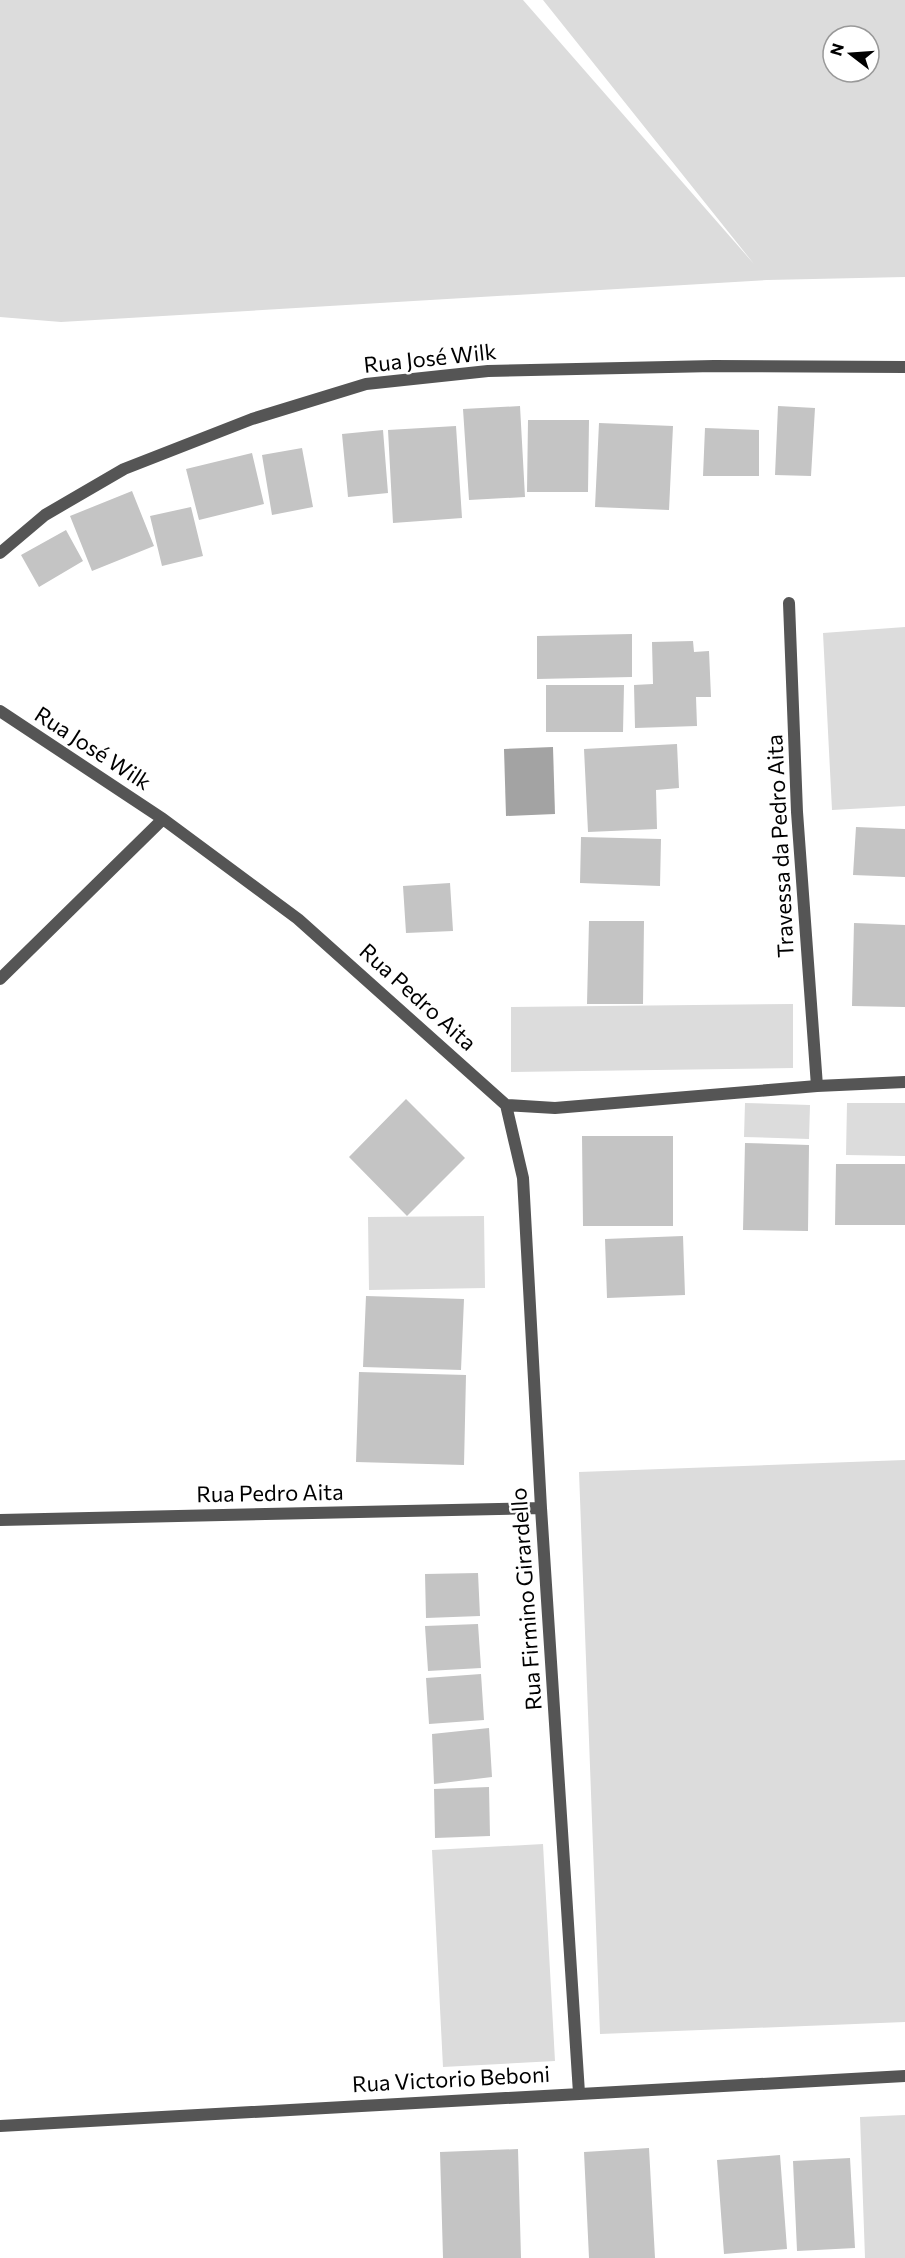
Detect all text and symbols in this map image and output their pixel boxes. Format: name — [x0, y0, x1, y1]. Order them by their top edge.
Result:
north arrow — [821, 24, 881, 84]
text: N — [825, 41, 847, 58]
street label: Rua José Wilk — [362, 337, 498, 378]
street label: Rua José Wilk — [30, 700, 157, 795]
street label: Travessa da Pedro Aita — [760, 734, 799, 958]
street label: Rua Pedro Aita — [354, 937, 482, 1056]
street label: Rua Pedro Aita — [196, 1478, 344, 1507]
street label: Rua Firmino Girardello — [504, 1487, 547, 1711]
street label: Rua Victorio Beboni — [351, 2060, 551, 2097]

